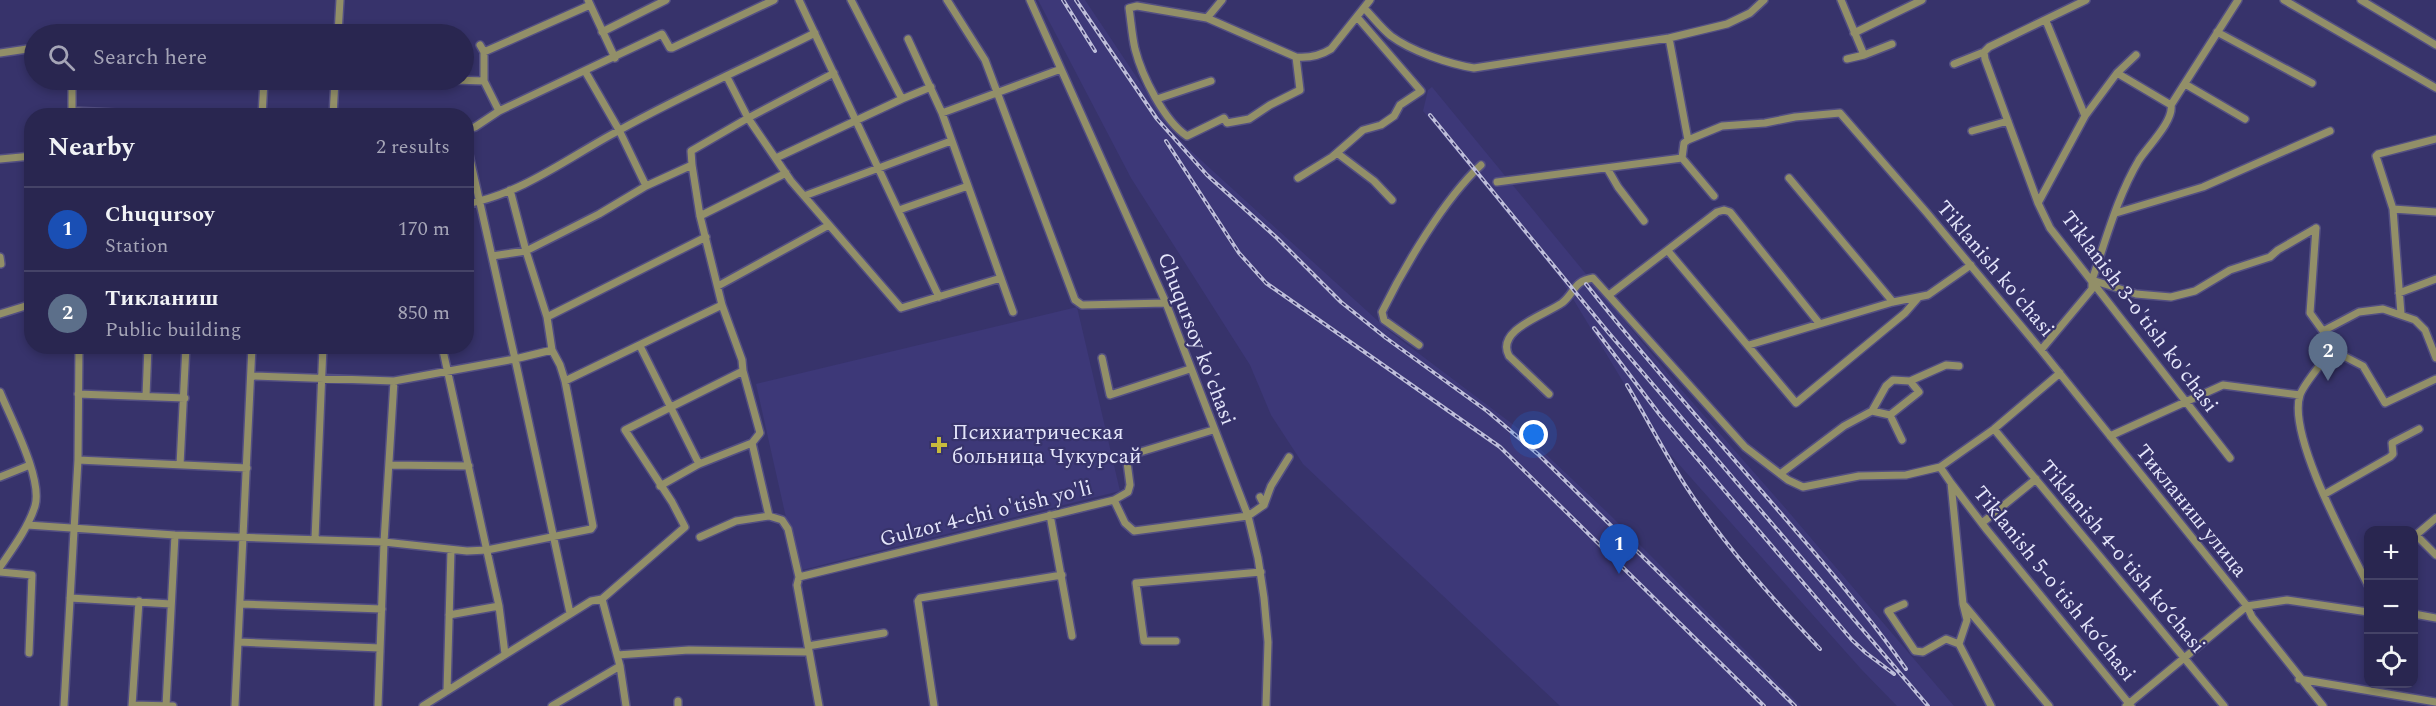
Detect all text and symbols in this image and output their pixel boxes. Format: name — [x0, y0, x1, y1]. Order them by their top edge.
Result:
search box — [24, 24, 474, 90]
icon: search — [45, 41, 78, 74]
text: Search here — [93, 41, 207, 74]
text: Nearby — [48, 127, 134, 167]
text: 2 results — [376, 132, 450, 162]
street label: Tiklanish ko'chasi — [1928, 194, 2062, 344]
text: Chuqursoy — [105, 198, 215, 231]
street label: Tiklanish 3-o'tish ko'chasi — [2052, 204, 2226, 420]
text: 1 — [62, 214, 73, 244]
text: 170 m — [398, 214, 450, 244]
text: Station — [105, 231, 168, 261]
street label: Chuqursoy ko'chasi — [1148, 248, 1244, 430]
text: Тикланиш — [105, 282, 219, 315]
text: 2 — [62, 298, 73, 328]
text: 850 m — [398, 298, 450, 328]
text: Public building — [105, 315, 241, 345]
pin: 2 — [2308, 332, 2348, 381]
place label: Психиатрическая больница Чукурсай — [952, 417, 1142, 473]
your location — [1519, 420, 1548, 449]
marker: Психиатрическая больница Чукурсай — [930, 436, 948, 454]
street label: Тикланиш улица — [2127, 438, 2255, 585]
street label: Tiklanish 4-o'tish ko‘chasi — [2031, 453, 2213, 661]
street label: Gulzor 4-chi o'tish yo'li — [876, 472, 1096, 556]
street label: Tiklanish 5-o'tish ko‘chasi — [1965, 479, 2143, 689]
pin: 1 — [1600, 524, 1638, 574]
map controls — [2364, 526, 2418, 688]
button: + — [2364, 526, 2418, 580]
button: − — [2364, 580, 2418, 634]
button: locate — [2364, 634, 2418, 688]

